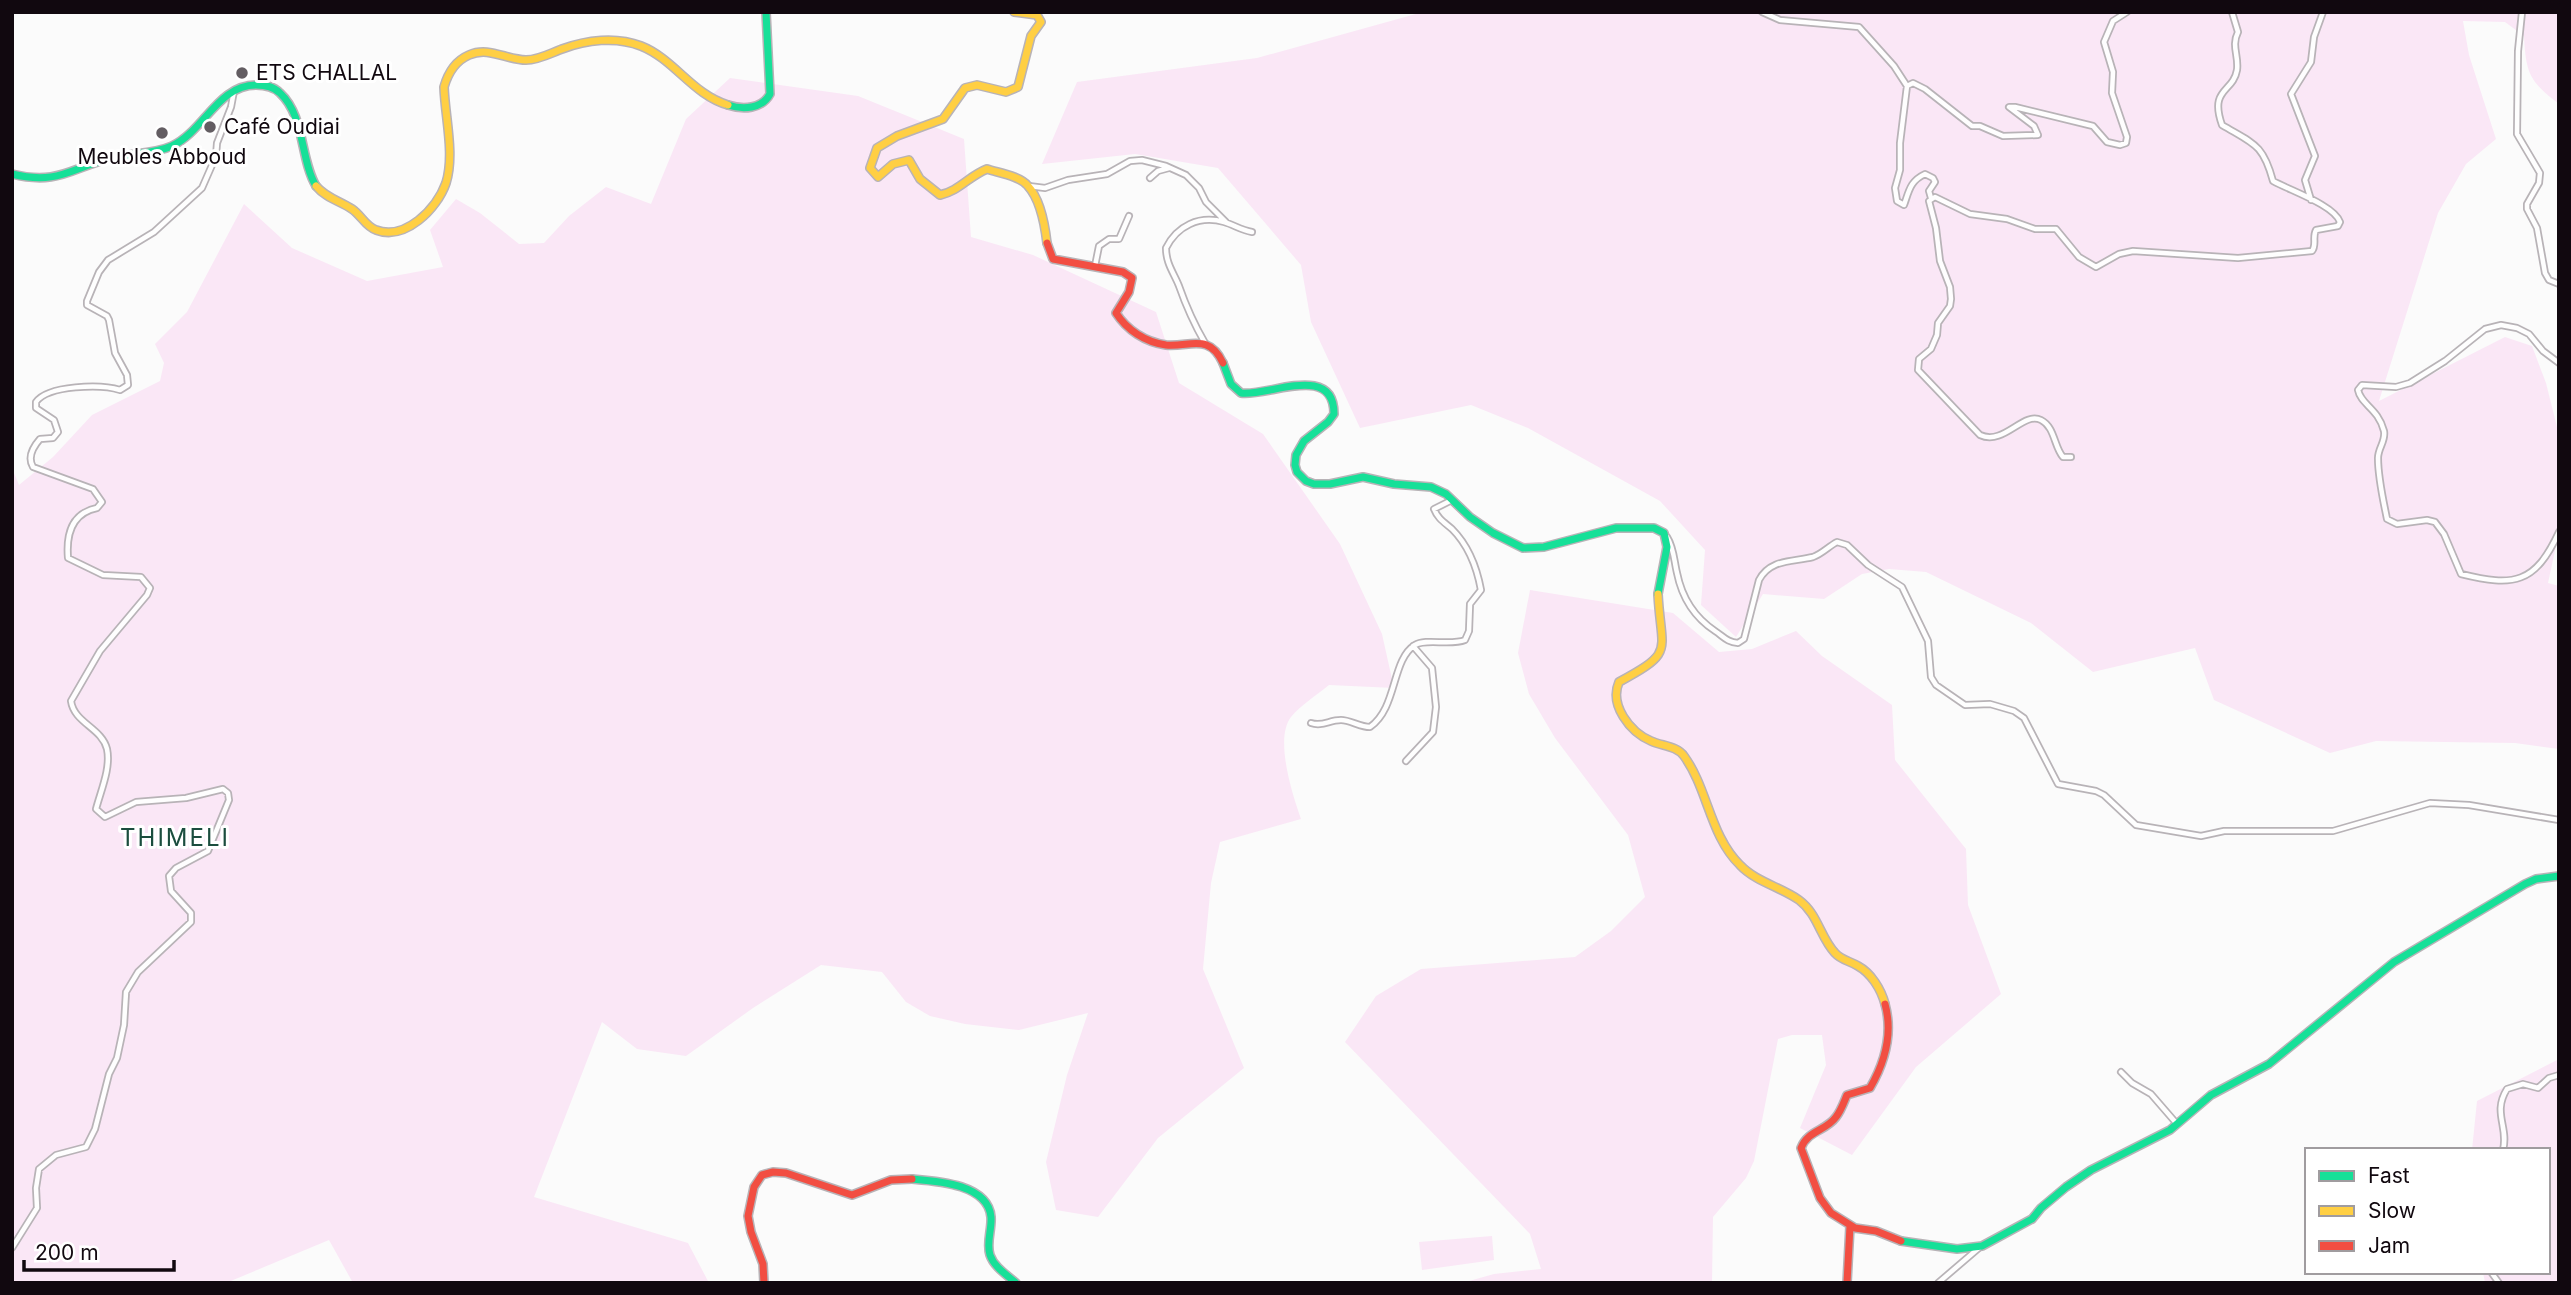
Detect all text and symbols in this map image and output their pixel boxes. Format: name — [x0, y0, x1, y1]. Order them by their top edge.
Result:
place label: ETS CHALLAL — [256, 60, 397, 85]
marker: ETS CHALLAL — [234, 65, 250, 81]
place label: Café Oudiai — [224, 114, 340, 139]
marker: Café Oudiai — [202, 119, 218, 135]
marker: Meubles Abboud — [154, 125, 170, 141]
place label: Meubles Abboud — [78, 144, 246, 169]
district label: THIMELI — [120, 823, 230, 852]
legend — [2305, 1148, 2550, 1274]
text: Fast — [2368, 1163, 2410, 1188]
text: Slow — [2368, 1198, 2416, 1223]
scale bar — [24, 1228, 175, 1272]
text: Jam — [2368, 1233, 2410, 1258]
text: 200 m — [35, 1240, 99, 1265]

